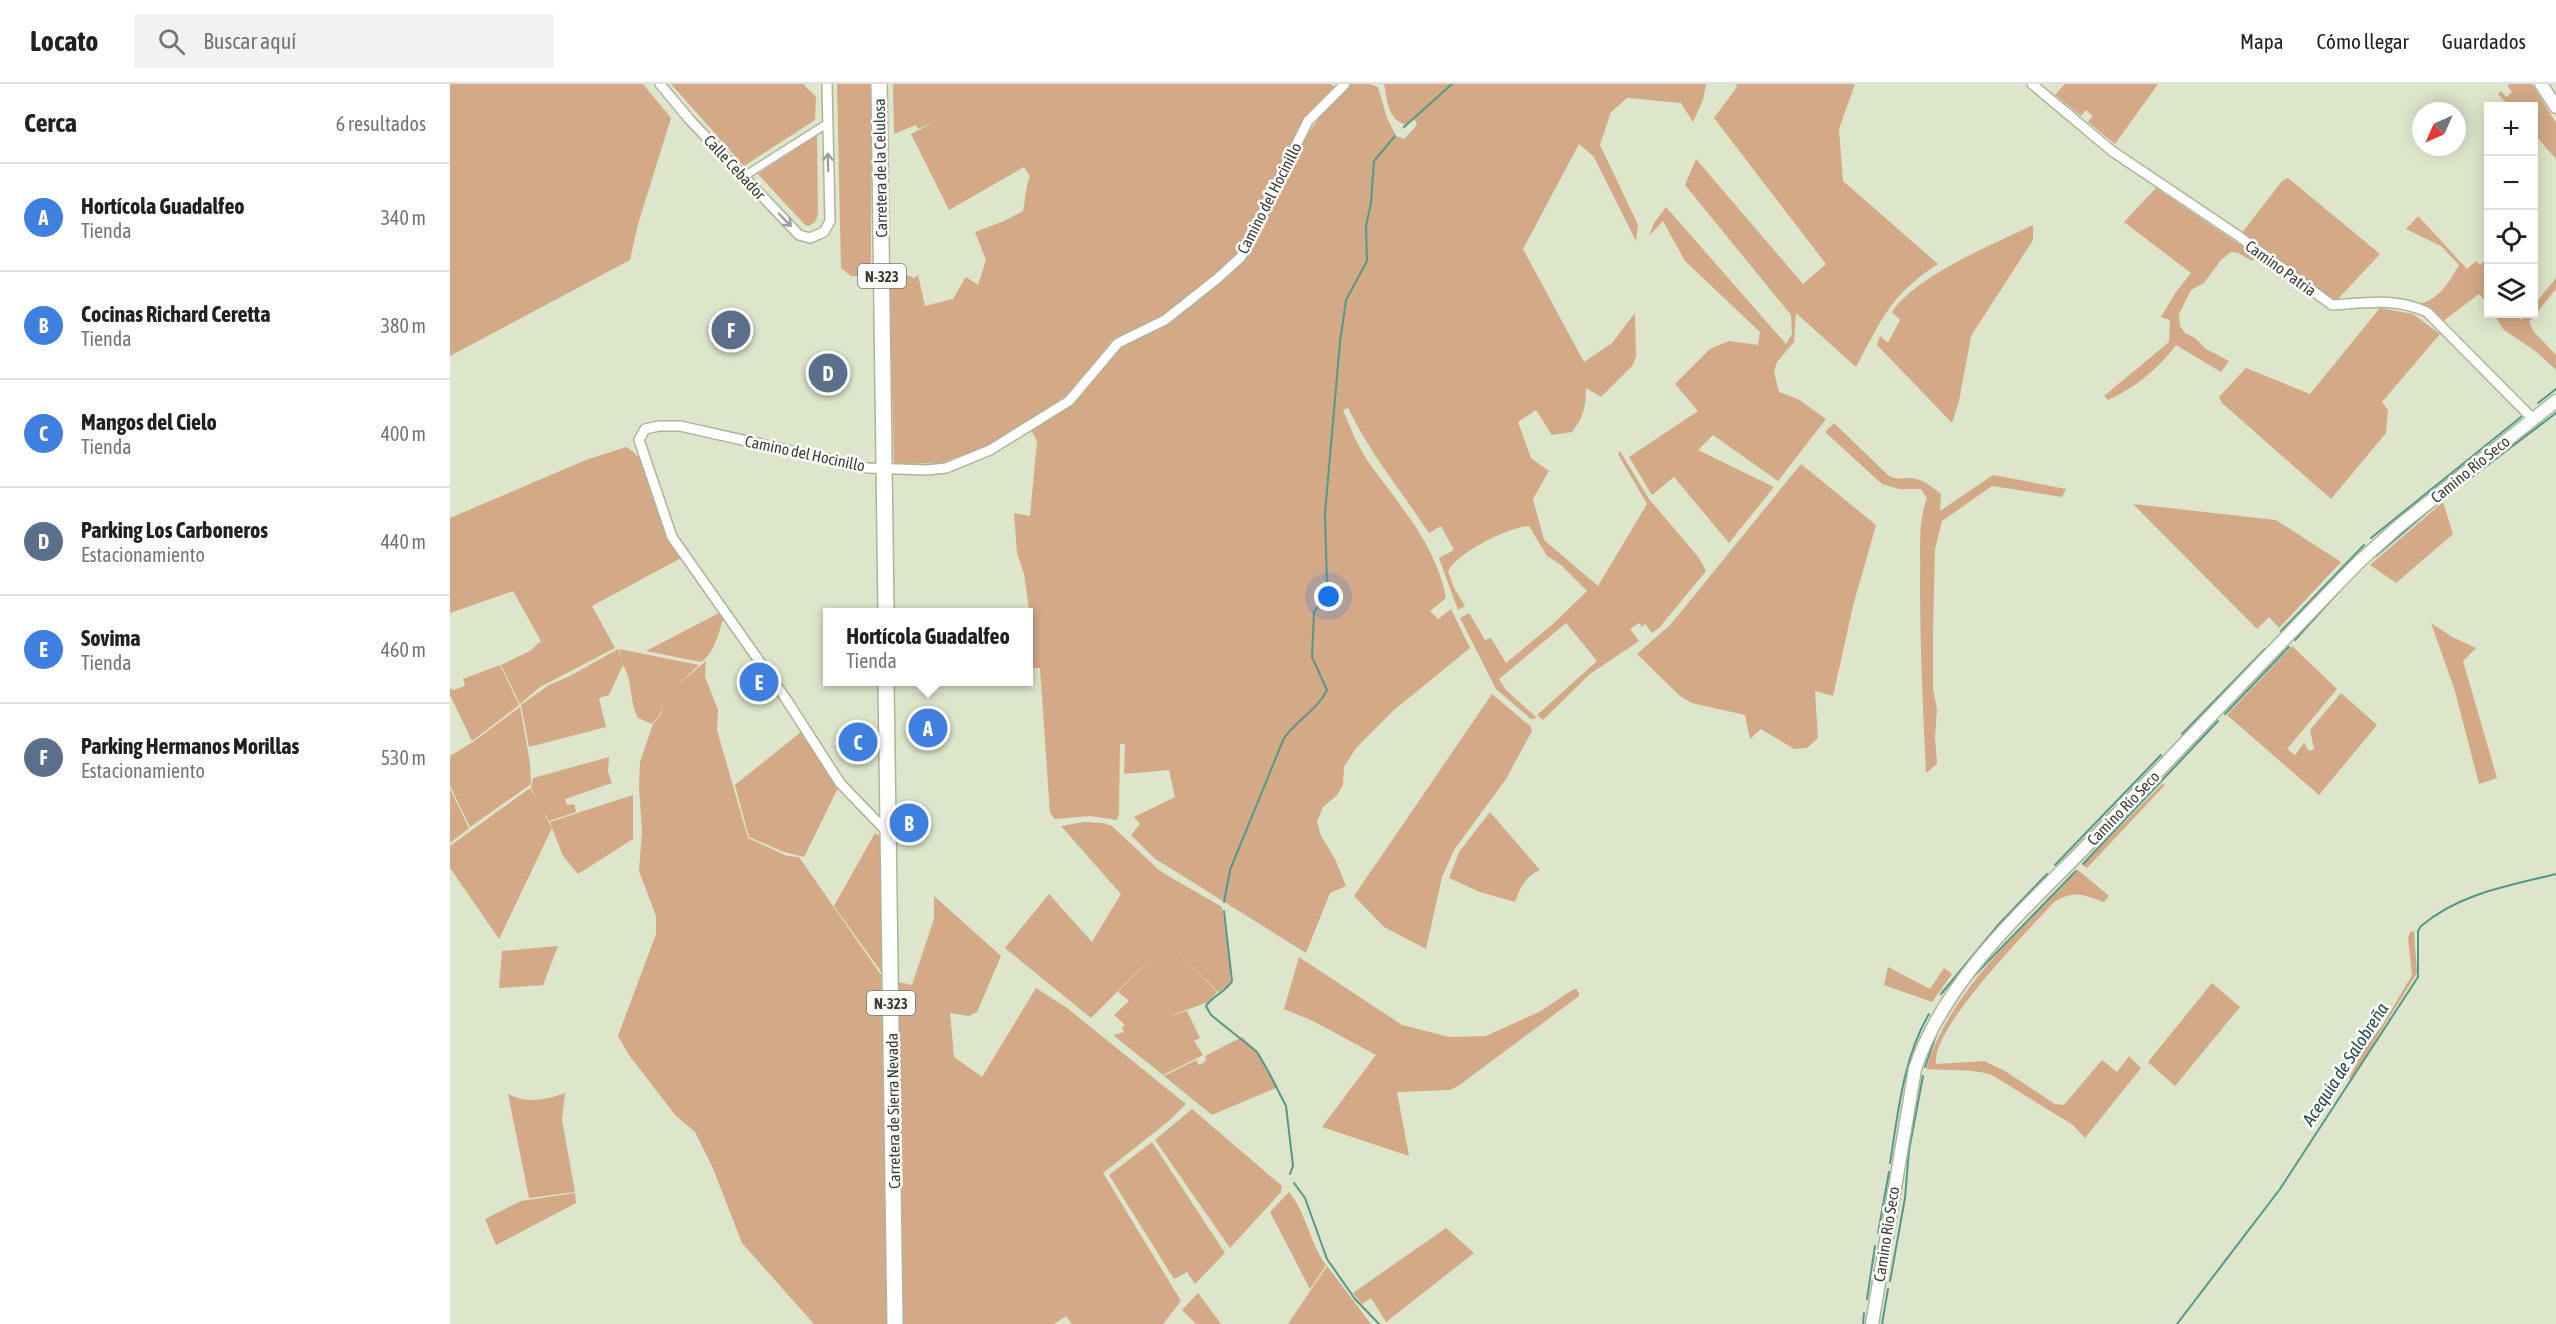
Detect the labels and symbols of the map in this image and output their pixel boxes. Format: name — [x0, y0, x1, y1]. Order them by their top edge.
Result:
street label: Carretera de la Celulosa — [870, 98, 890, 238]
north arrow — [2412, 102, 2466, 156]
street label: Calle Cebador — [701, 131, 770, 203]
street label: Camino del Hocinillo — [1233, 139, 1305, 257]
one-way arrow — [823, 152, 834, 172]
one-way arrow — [777, 212, 792, 227]
street label: Camino Patria — [2242, 236, 2320, 300]
road number: N-323 — [858, 264, 906, 288]
pin: F — [712, 308, 750, 352]
pin: D — [808, 350, 848, 396]
street label: Camino del Hocinillo — [743, 431, 867, 475]
street label: Camino Río Seco — [2427, 432, 2513, 506]
your location — [1314, 582, 1343, 611]
pin: E — [740, 660, 778, 704]
pin: A — [908, 706, 948, 750]
pin: C — [838, 720, 878, 764]
street label: Camino Río Seco — [2083, 767, 2163, 849]
pin: B — [890, 800, 928, 846]
road number: N-323 — [867, 991, 915, 1015]
water label: Acequia de Salobreña — [2297, 998, 2393, 1130]
street label: Carretera de Sierra Nevada — [883, 1033, 903, 1189]
street label: Camino Río Seco — [1870, 1185, 1902, 1283]

